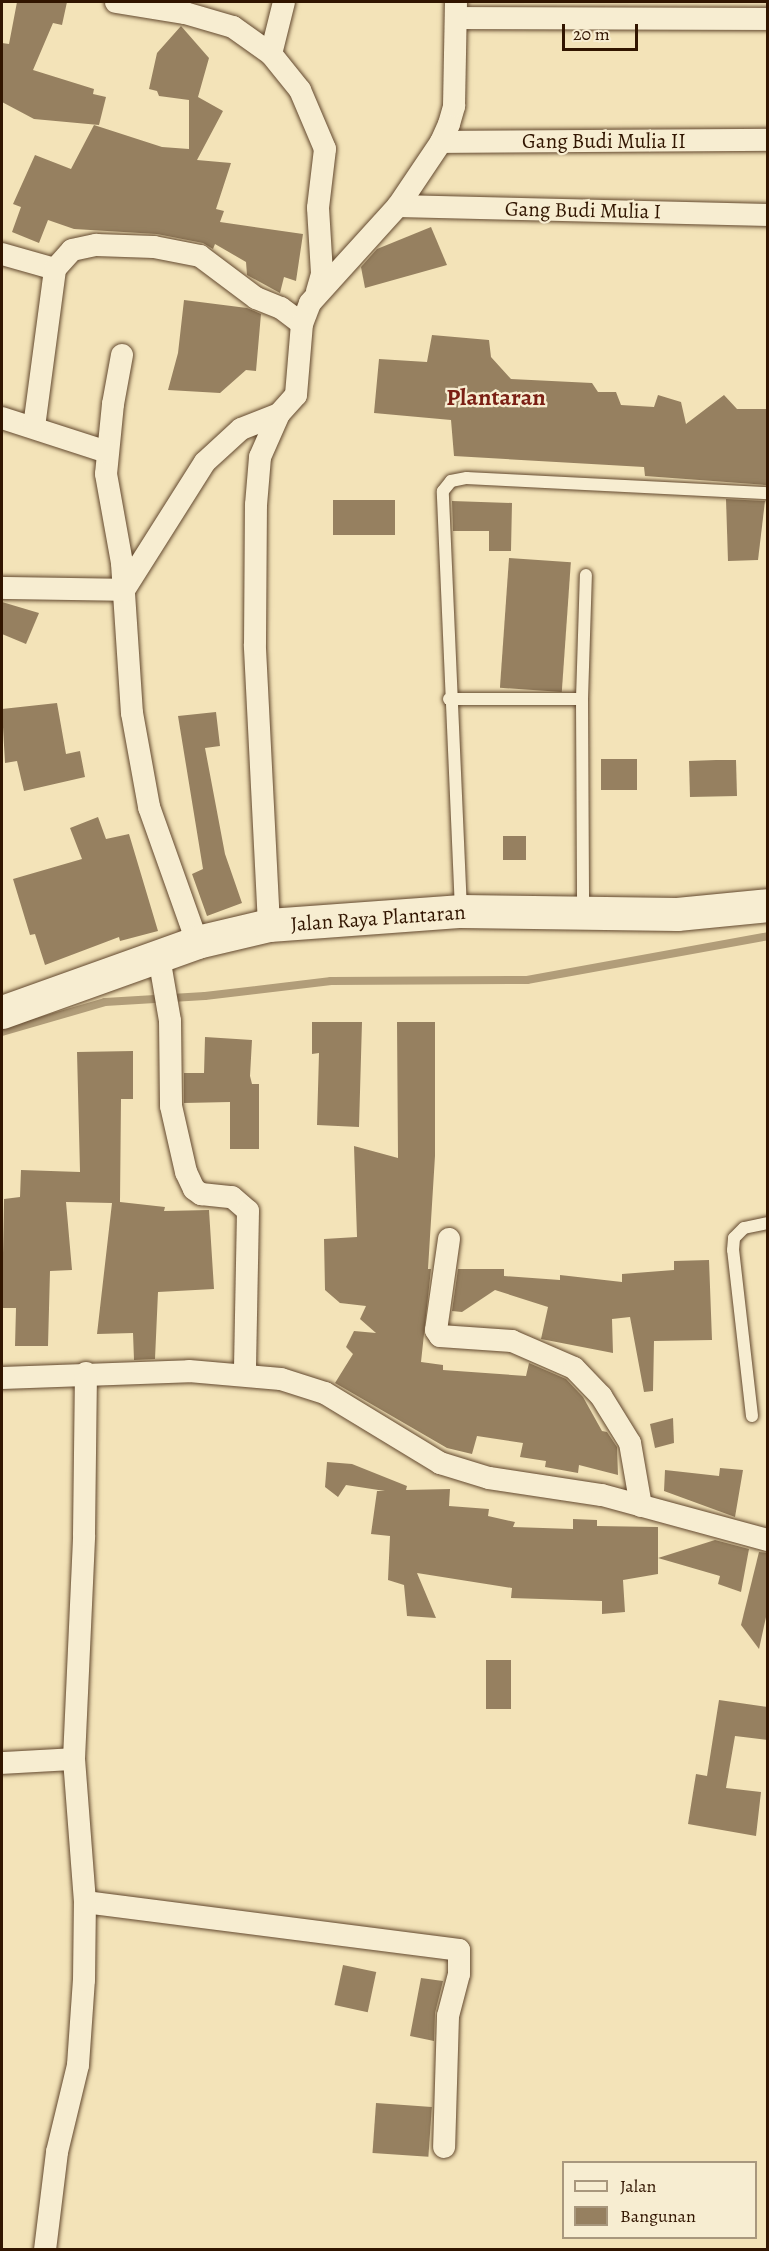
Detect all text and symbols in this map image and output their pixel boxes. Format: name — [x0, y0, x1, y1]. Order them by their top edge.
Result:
scale bar — [565, 12, 642, 50]
text: 20 m — [573, 22, 610, 46]
street label: Gang Budi Mulia II — [522, 128, 686, 154]
street label: Gang Budi Mulia I — [505, 196, 661, 224]
district label: Plantaran — [446, 384, 546, 412]
street label: Jalan Raya Plantaran — [290, 899, 466, 937]
legend — [562, 2161, 757, 2239]
text: Jalan — [620, 2174, 656, 2198]
text: Bangunan — [620, 2204, 696, 2228]

